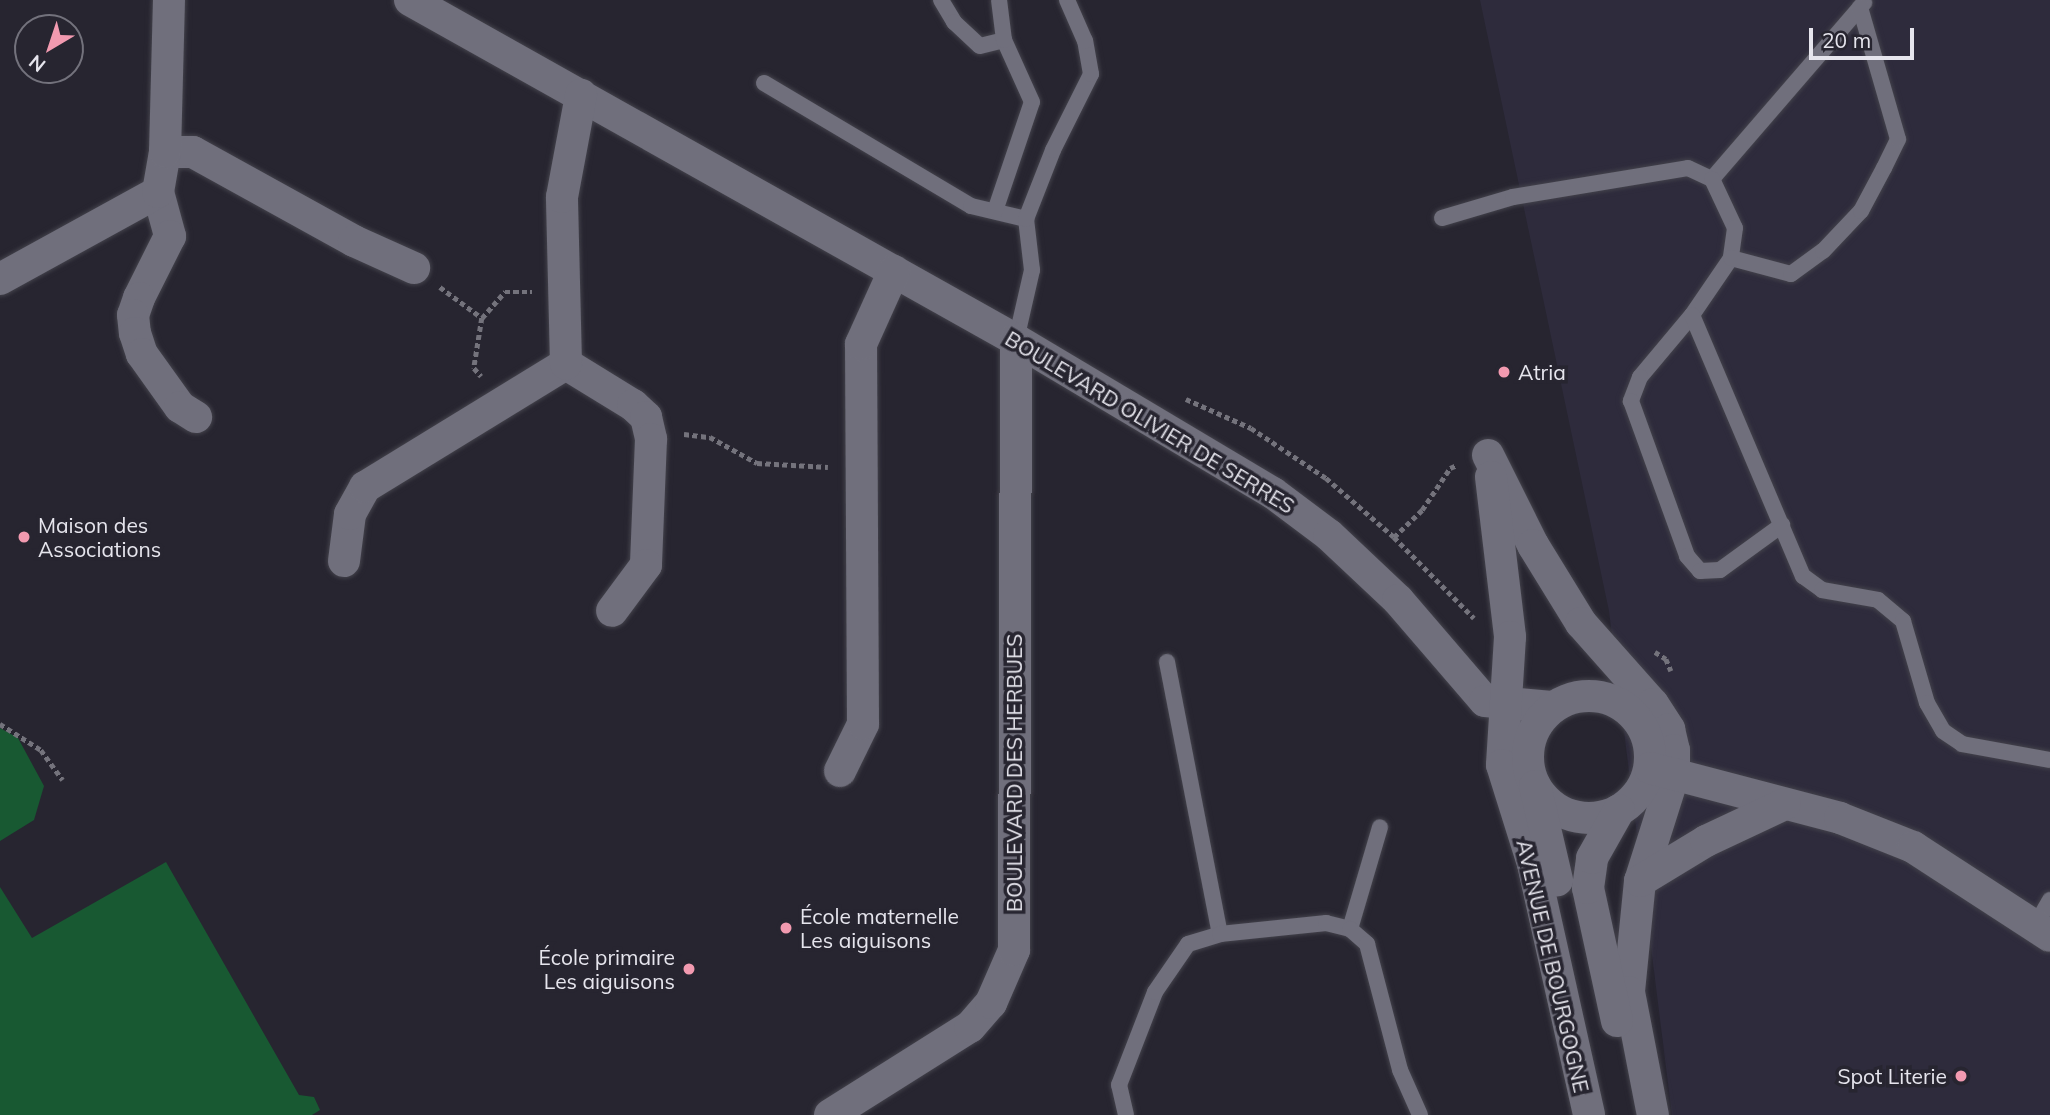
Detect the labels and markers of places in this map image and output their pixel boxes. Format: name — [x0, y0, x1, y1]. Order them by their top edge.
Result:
place label: Atria — [1518, 359, 1566, 385]
marker: Atria — [1496, 364, 1512, 380]
place label: Maison des Associations — [38, 512, 161, 562]
marker: Maison des Associations — [16, 529, 32, 545]
place label: École maternelle Les aiguisons — [800, 903, 959, 953]
marker: École maternelle Les aiguisons — [778, 920, 794, 936]
place label: École primaire Les aiguisons — [538, 944, 675, 994]
marker: École primaire Les aiguisons — [681, 961, 697, 977]
place label: Spot Literie — [1837, 1063, 1947, 1089]
marker: Spot Literie — [1953, 1068, 1969, 1084]

